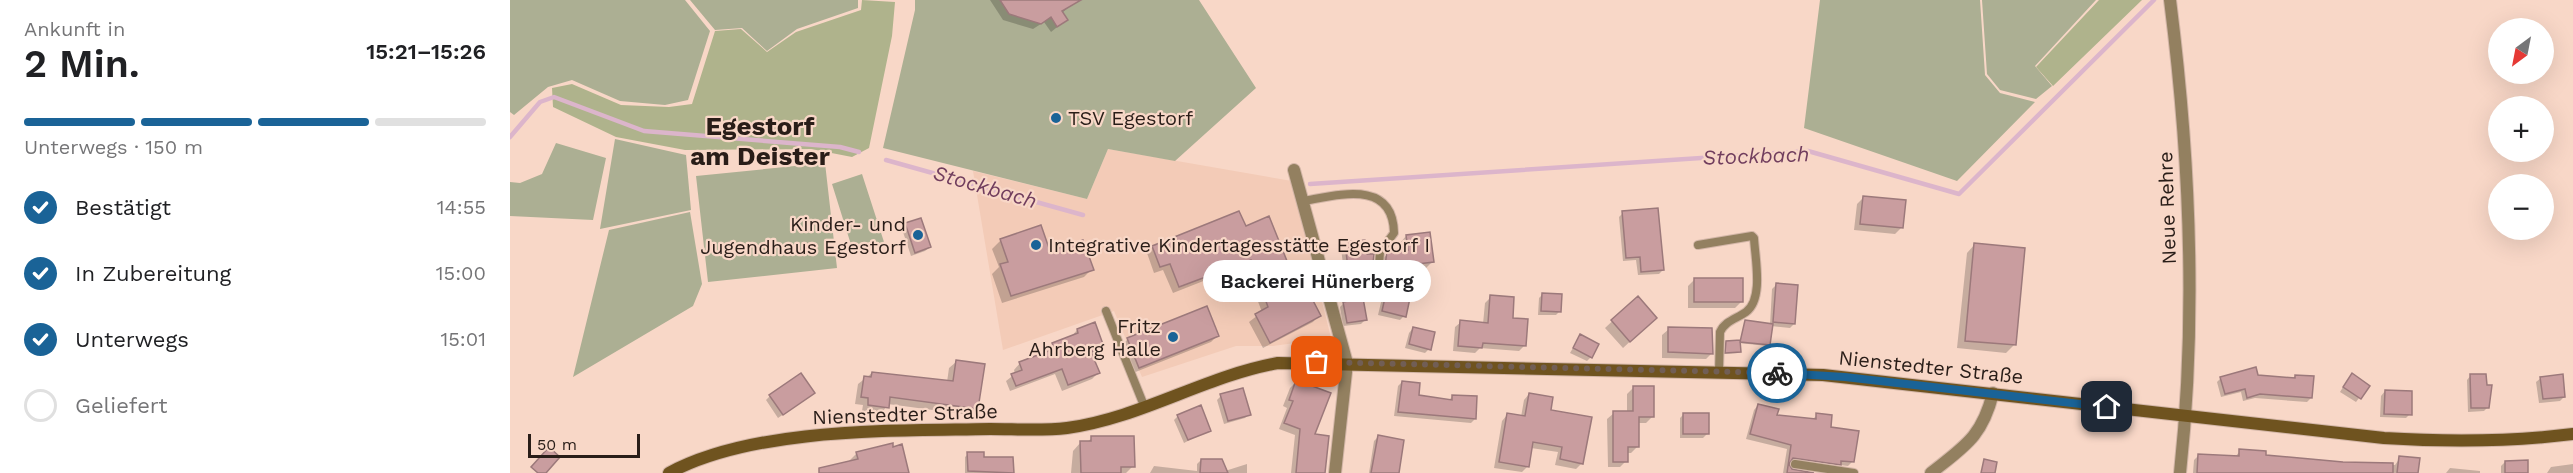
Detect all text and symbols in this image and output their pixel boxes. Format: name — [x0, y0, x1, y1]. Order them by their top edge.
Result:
text: Ankunft in — [24, 17, 125, 41]
north arrow — [2488, 18, 2554, 84]
map controls — [2488, 18, 2554, 240]
text: 15:21–15:26 — [366, 39, 486, 64]
text: 2 Min. — [24, 41, 140, 86]
button: + — [2488, 96, 2554, 162]
place label: TSV Egestorf — [1068, 106, 1193, 130]
district label: Egestorf am Deister — [690, 111, 831, 171]
marker: TSV Egestorf — [1049, 111, 1063, 125]
text: Unterwegs · 150 m — [24, 135, 203, 159]
water label: Stockbach — [1702, 141, 1810, 170]
street label: Neue Rehre — [2153, 151, 2181, 265]
water label: Stockbach — [930, 160, 1040, 213]
button: − — [2488, 174, 2554, 240]
icon: check — [24, 191, 57, 224]
text: Bestätigt — [75, 195, 171, 220]
text: 14:55 — [437, 195, 486, 219]
place label: Kinder- und Jugendhaus Egestorf — [700, 212, 906, 259]
marker: Kinder- und Jugendhaus Egestorf — [911, 228, 925, 242]
place label: Integrative Kindertagesstätte Egestorf I — [1048, 233, 1430, 257]
marker: Integrative Kindertagesstätte Egestorf I — [1029, 238, 1043, 252]
icon: check — [24, 257, 57, 290]
callout: Backerei Hünerberg — [1203, 260, 1431, 302]
text: In Zubereitung — [75, 261, 231, 286]
text: 15:00 — [436, 261, 486, 285]
text: Backerei Hünerberg — [1220, 269, 1414, 293]
place label: Fritz Ahrberg Halle — [1028, 314, 1161, 361]
icon: check — [24, 323, 57, 356]
text: Unterwegs — [75, 327, 189, 352]
text: 15:01 — [440, 327, 486, 351]
marker: Fritz Ahrberg Halle — [1166, 330, 1180, 344]
pin — [1291, 336, 1342, 387]
courier — [1747, 343, 1807, 403]
icon: bag — [1300, 345, 1333, 378]
street label: Nienstedter Straße — [1837, 345, 2025, 389]
icon: bike — [1761, 357, 1794, 390]
pin — [2081, 381, 2132, 432]
icon: home — [2090, 390, 2123, 423]
text: Geliefert — [75, 393, 167, 418]
street label: Nienstedter Straße — [812, 399, 998, 429]
scale bar — [528, 431, 640, 458]
text: 50 m — [537, 435, 577, 454]

